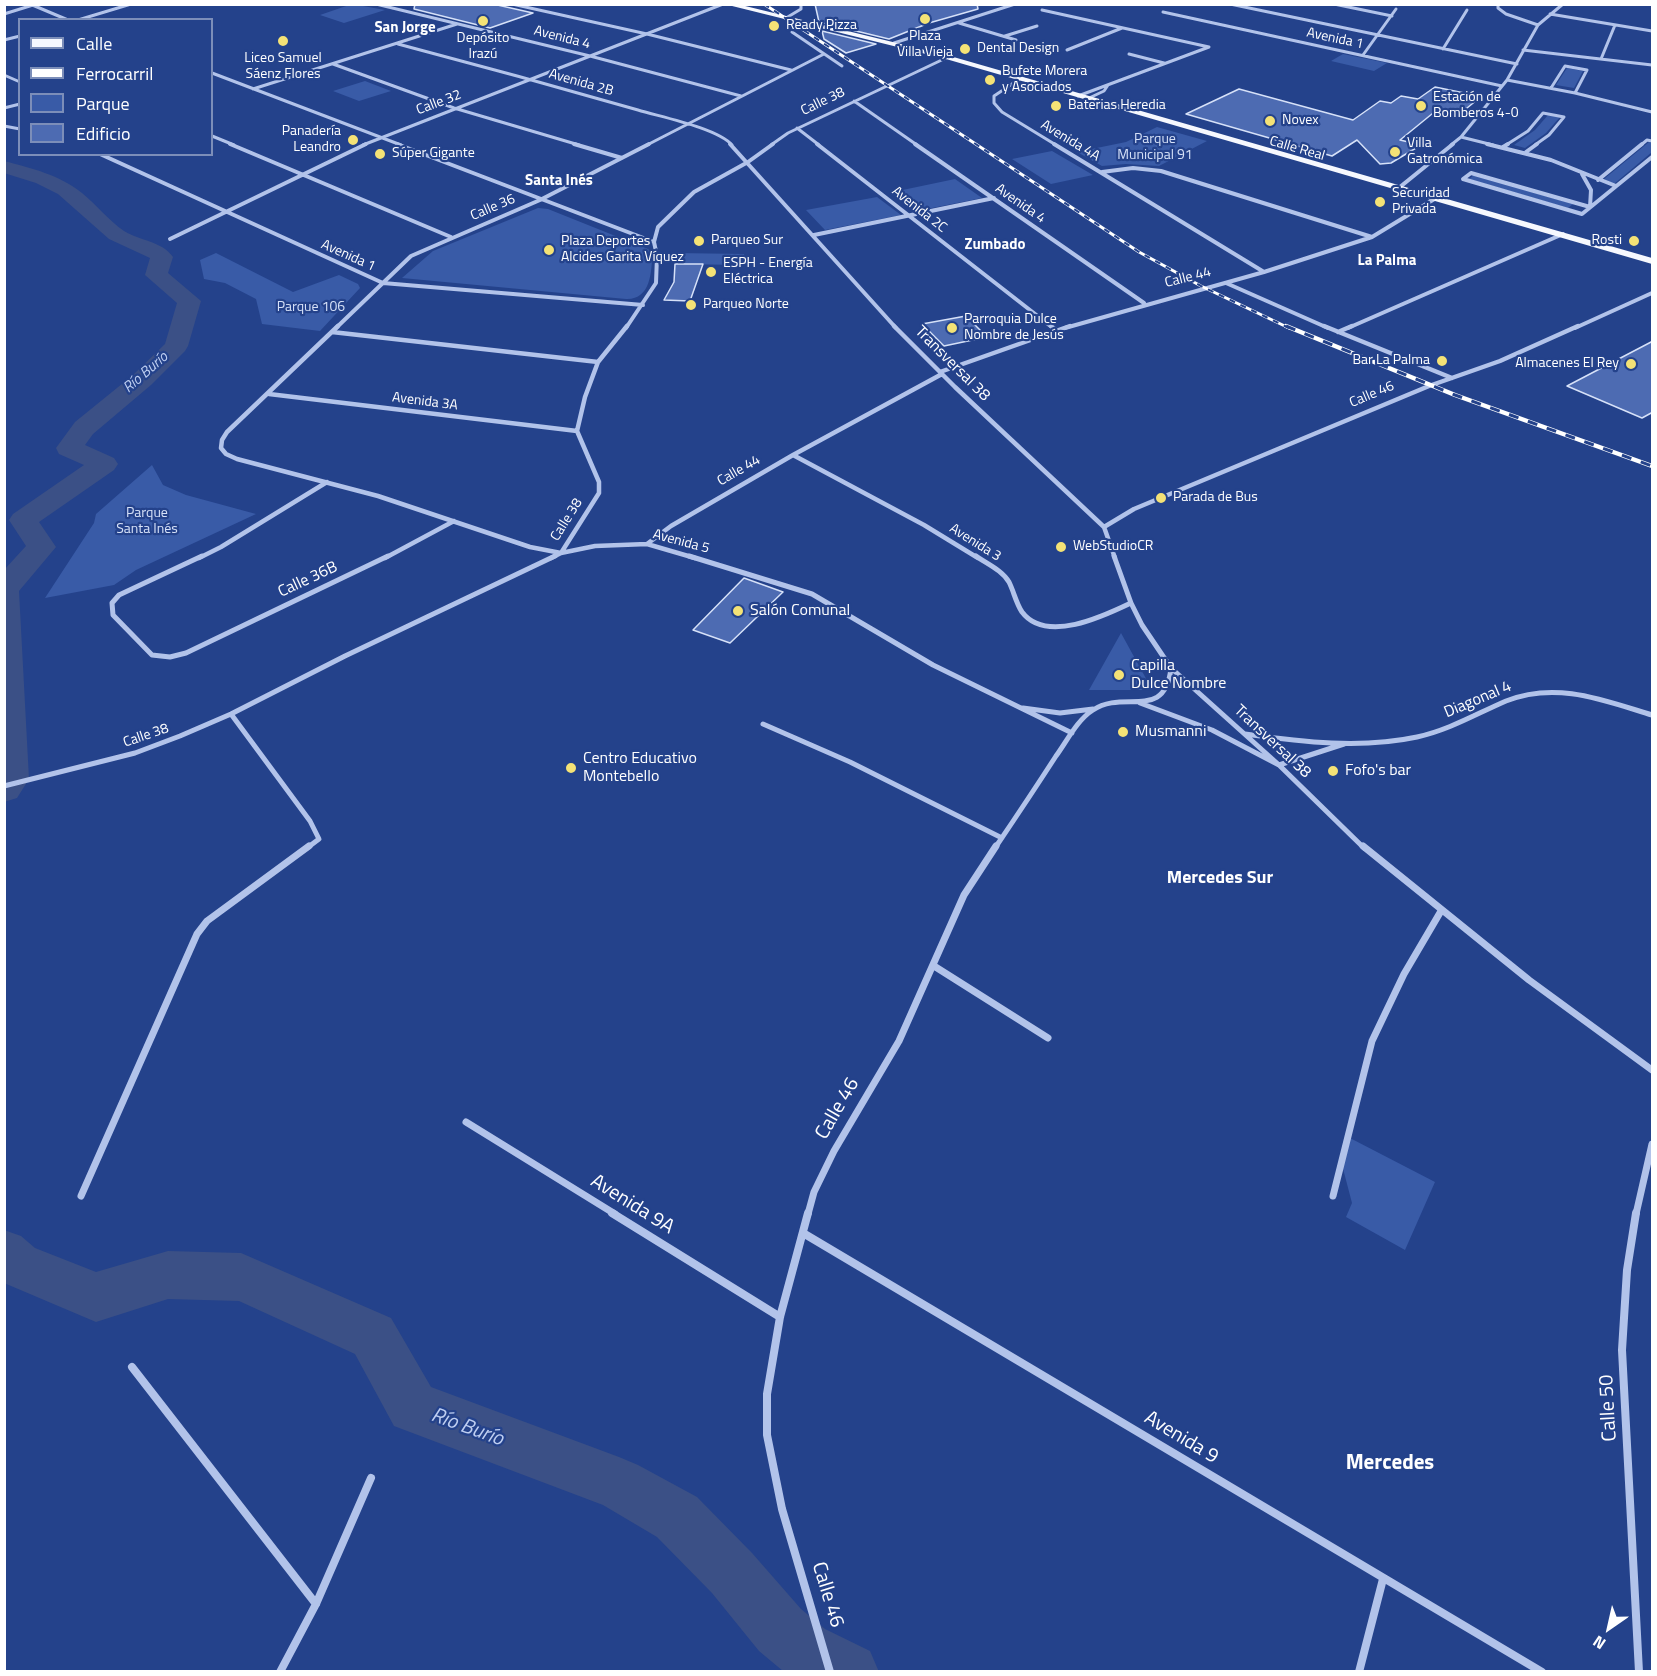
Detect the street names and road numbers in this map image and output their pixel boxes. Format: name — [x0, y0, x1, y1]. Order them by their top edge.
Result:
street label: Avenida 4 — [532, 23, 592, 53]
street label: Avenida 1 — [1305, 25, 1365, 53]
street label: Avenida 2B — [547, 66, 615, 100]
street label: Calle 38 — [798, 84, 848, 120]
street label: Calle 32 — [414, 87, 464, 119]
street label: Avenida 4A — [1037, 117, 1103, 165]
street label: Calle Real — [1267, 133, 1327, 165]
street label: Avenida 4 — [992, 181, 1048, 227]
street label: Avenida 2C — [888, 183, 950, 237]
street label: Calle 36 — [468, 191, 518, 225]
street label: Avenida 1 — [318, 237, 378, 275]
street label: Calle 44 — [1163, 264, 1213, 292]
street label: Transversal 38 — [910, 322, 994, 406]
street label: Calle 46 — [1347, 378, 1397, 412]
street label: Avenida 3A — [391, 390, 459, 414]
street label: Calle 44 — [714, 452, 764, 490]
street label: Calle 38 — [547, 496, 587, 544]
street label: Avenida 3 — [946, 521, 1004, 565]
street label: Avenida 5 — [651, 526, 711, 558]
street label: Calle 36B — [275, 558, 341, 602]
street label: Diagonal 4 — [1441, 677, 1515, 723]
street label: Transversal 38 — [1230, 701, 1314, 783]
street label: Calle 38 — [121, 720, 171, 752]
street label: Calle 46 — [811, 1074, 865, 1144]
street label: Avenida 9A — [586, 1170, 678, 1240]
street label: Calle 50 — [1595, 1374, 1623, 1442]
street label: Avenida 9 — [1139, 1406, 1223, 1470]
street label: Calle 46 — [806, 1559, 848, 1631]

